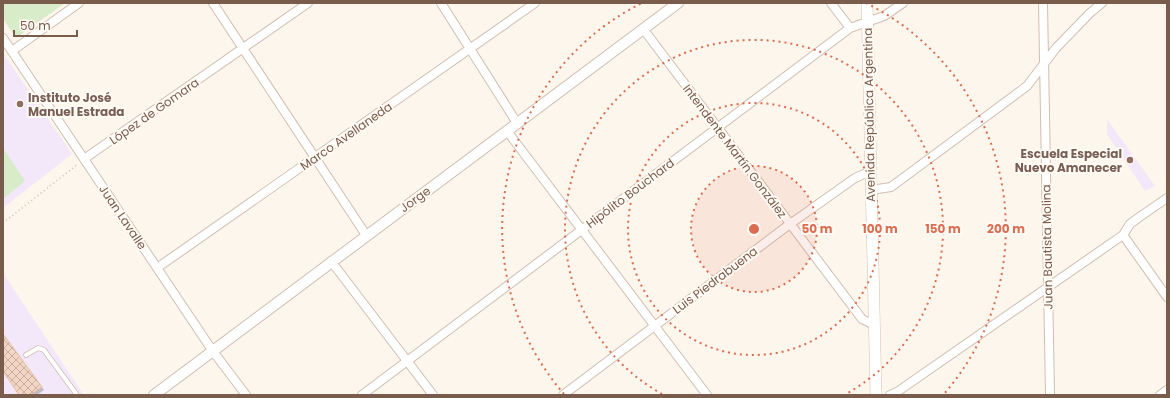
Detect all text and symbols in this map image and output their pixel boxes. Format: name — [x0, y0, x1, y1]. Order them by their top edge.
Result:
scale bar — [14, 12, 77, 38]
text: 50 m — [20, 17, 51, 34]
street label: Avenida República Argentina — [859, 28, 879, 202]
street label: López de Gomara — [106, 74, 202, 148]
street label: Intendente Martín González — [679, 81, 791, 221]
place label: Instituto José Manuel Estrada — [28, 89, 124, 120]
street label: Marco Avellaneda — [297, 98, 395, 174]
marker: Instituto José Manuel Estrada — [15, 99, 25, 109]
place label: Escuela Especial Nuevo Amanecer — [1015, 145, 1122, 176]
street label: Hipólito Bouchard — [582, 154, 678, 232]
marker: Escuela Especial Nuevo Amanecer — [1125, 155, 1135, 165]
street label: Juan Lavalle — [95, 181, 151, 253]
street label: Jorge — [396, 182, 434, 216]
street label: Juan Bautista Molina — [1037, 184, 1057, 310]
text: 50 m — [802, 220, 833, 237]
text: 100 m — [862, 220, 898, 237]
text: 150 m — [925, 220, 961, 237]
text: 200 m — [987, 220, 1025, 237]
centre of rings — [747, 222, 761, 236]
street label: Luis Piedrabuena — [669, 242, 761, 318]

